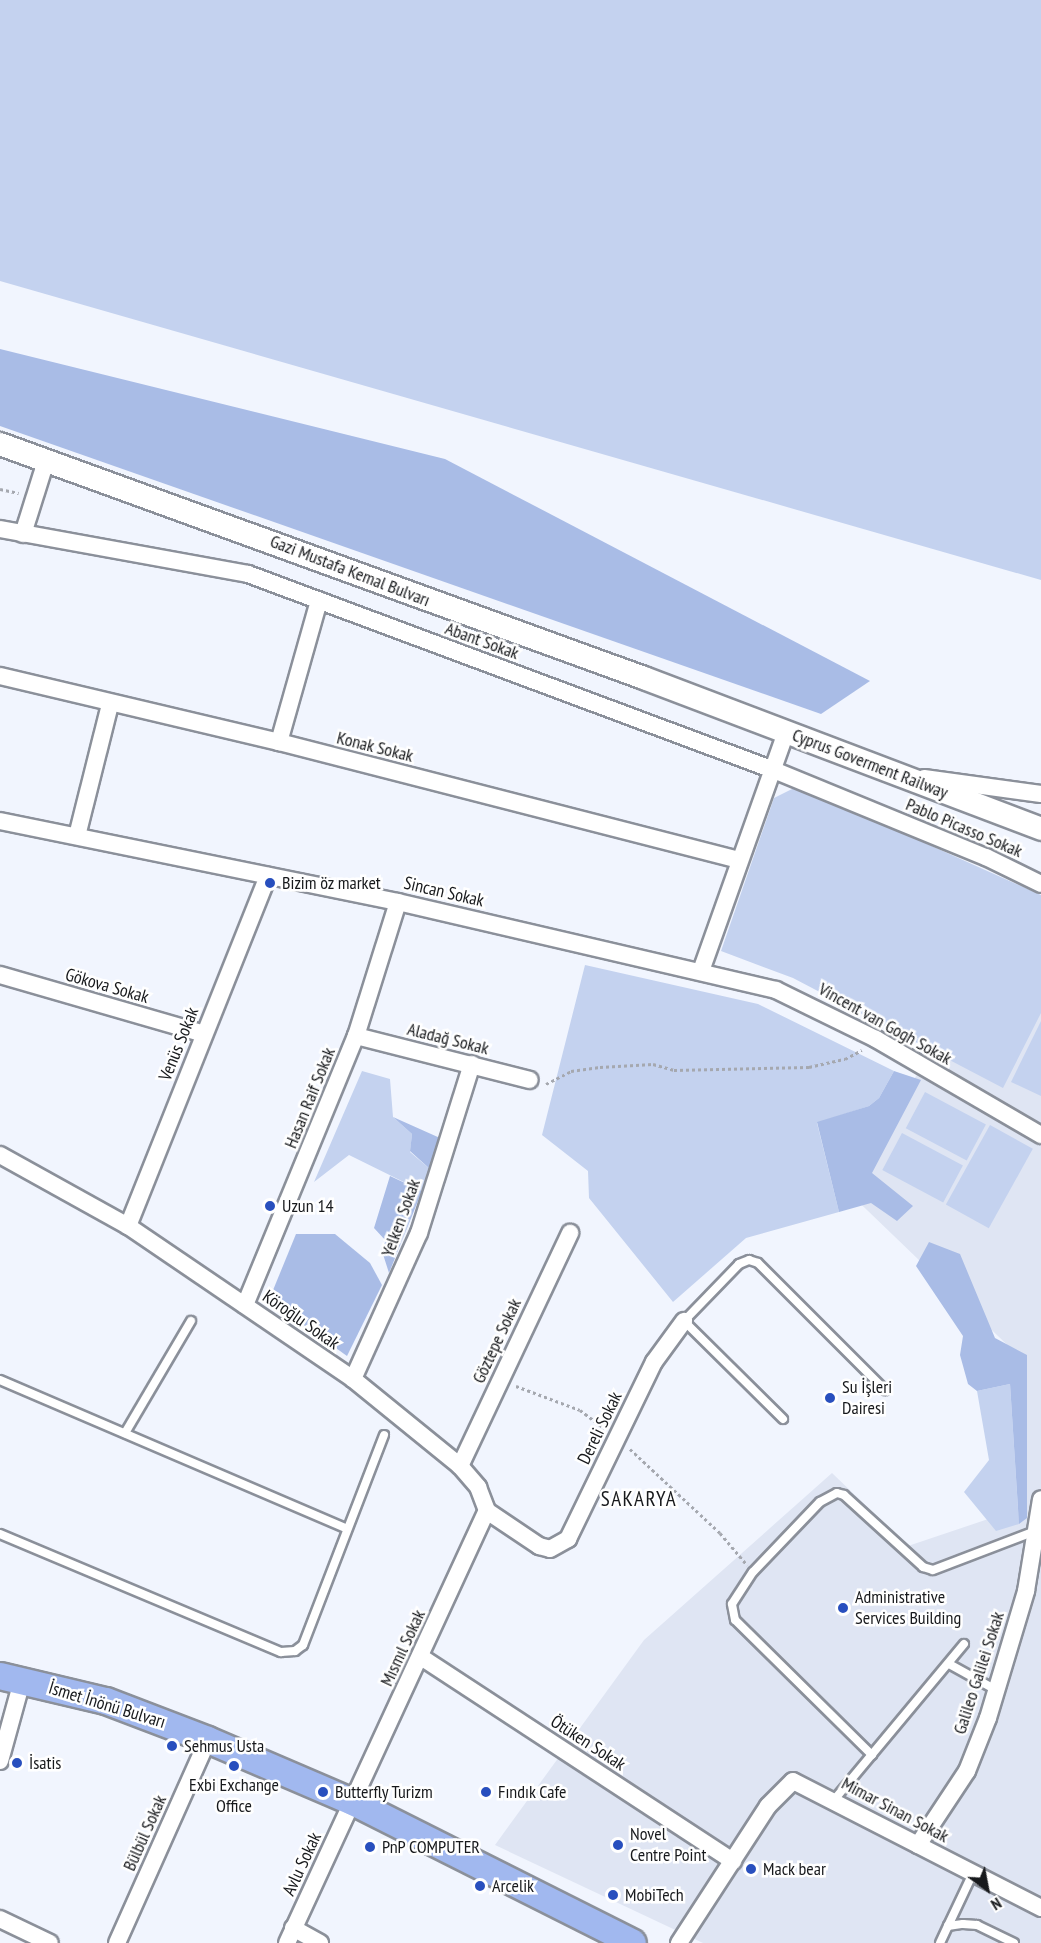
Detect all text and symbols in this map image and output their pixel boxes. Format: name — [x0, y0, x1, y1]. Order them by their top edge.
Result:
street label: Gazi Mustafa Kemal Bulvarı — [267, 531, 433, 611]
street label: Abant Sokak — [442, 618, 522, 664]
street label: Cyprus Goverment Railway — [789, 724, 951, 804]
street label: Konak Sokak — [334, 727, 416, 767]
street label: Pablo Picasso Sokak — [902, 794, 1026, 862]
place label: Bizim öz market — [282, 872, 381, 894]
street label: Sincan Sokak — [402, 872, 486, 912]
marker: Bizim öz market — [263, 876, 277, 890]
street label: Gökova Sokak — [63, 964, 151, 1008]
street label: Vincent van Gogh Sokak — [815, 978, 955, 1070]
street label: Venüs Sokak — [155, 1004, 203, 1084]
street label: Aladağ Sokak — [405, 1018, 491, 1060]
street label: Hasan Raif Sokak — [280, 1044, 340, 1152]
street label: Yelken Sokak — [377, 1176, 425, 1260]
place label: Uzun 14 — [282, 1195, 334, 1217]
marker: Uzun 14 — [263, 1199, 277, 1213]
street label: Köroğlu Sokak — [258, 1286, 344, 1354]
street label: Göztepe Sokak — [468, 1295, 526, 1387]
place label: Su İşleri Dairesi — [842, 1377, 892, 1420]
street label: Dereli Sokak — [573, 1388, 627, 1468]
marker: Su İşleri Dairesi — [823, 1391, 837, 1405]
district label: SAKARYA — [601, 1486, 677, 1512]
place label: Administrative Services Building — [855, 1587, 961, 1630]
marker: Administrative Services Building — [836, 1601, 850, 1615]
street label: Mısmıl Sokak — [376, 1606, 430, 1690]
street label: Galileo Galilei Sokak — [949, 1609, 1009, 1737]
street label: İsmet İnönü Bulvarı — [46, 1677, 168, 1733]
street label: Ötüken Sokak — [546, 1711, 630, 1775]
place label: Sehmus Usta — [184, 1735, 264, 1757]
marker: Sehmus Usta — [165, 1739, 179, 1753]
place label: İsatis — [29, 1752, 61, 1774]
marker: İsatis — [10, 1756, 24, 1770]
marker: Exbi Exchange Office — [227, 1759, 241, 1773]
street label: Mimar Sinan Sokak — [838, 1773, 952, 1847]
place label: Exbi Exchange Office — [189, 1775, 279, 1818]
place label: Butterfly Turizm — [335, 1781, 434, 1803]
place label: Fındık Cafe — [498, 1781, 567, 1803]
marker: Butterfly Turizm — [316, 1785, 330, 1799]
marker: Fındık Cafe — [479, 1785, 493, 1799]
street label: Bülbül Sokak — [119, 1792, 171, 1874]
place label: Novel Centre Point — [630, 1824, 706, 1866]
street label: Avlu Sokak — [278, 1829, 326, 1899]
place label: PnP COMPUTER — [382, 1836, 481, 1858]
marker: Novel Centre Point — [611, 1838, 625, 1852]
marker: PnP COMPUTER — [363, 1840, 377, 1854]
place label: Mack bear — [763, 1858, 826, 1880]
north arrow — [957, 1859, 1017, 1919]
marker: Mack bear — [744, 1862, 758, 1876]
place label: Arcelik — [492, 1875, 534, 1897]
marker: Arcelik — [473, 1879, 487, 1893]
place label: MobiTech — [625, 1884, 684, 1906]
marker: MobiTech — [606, 1888, 620, 1902]
text: N — [988, 1893, 1006, 1915]

